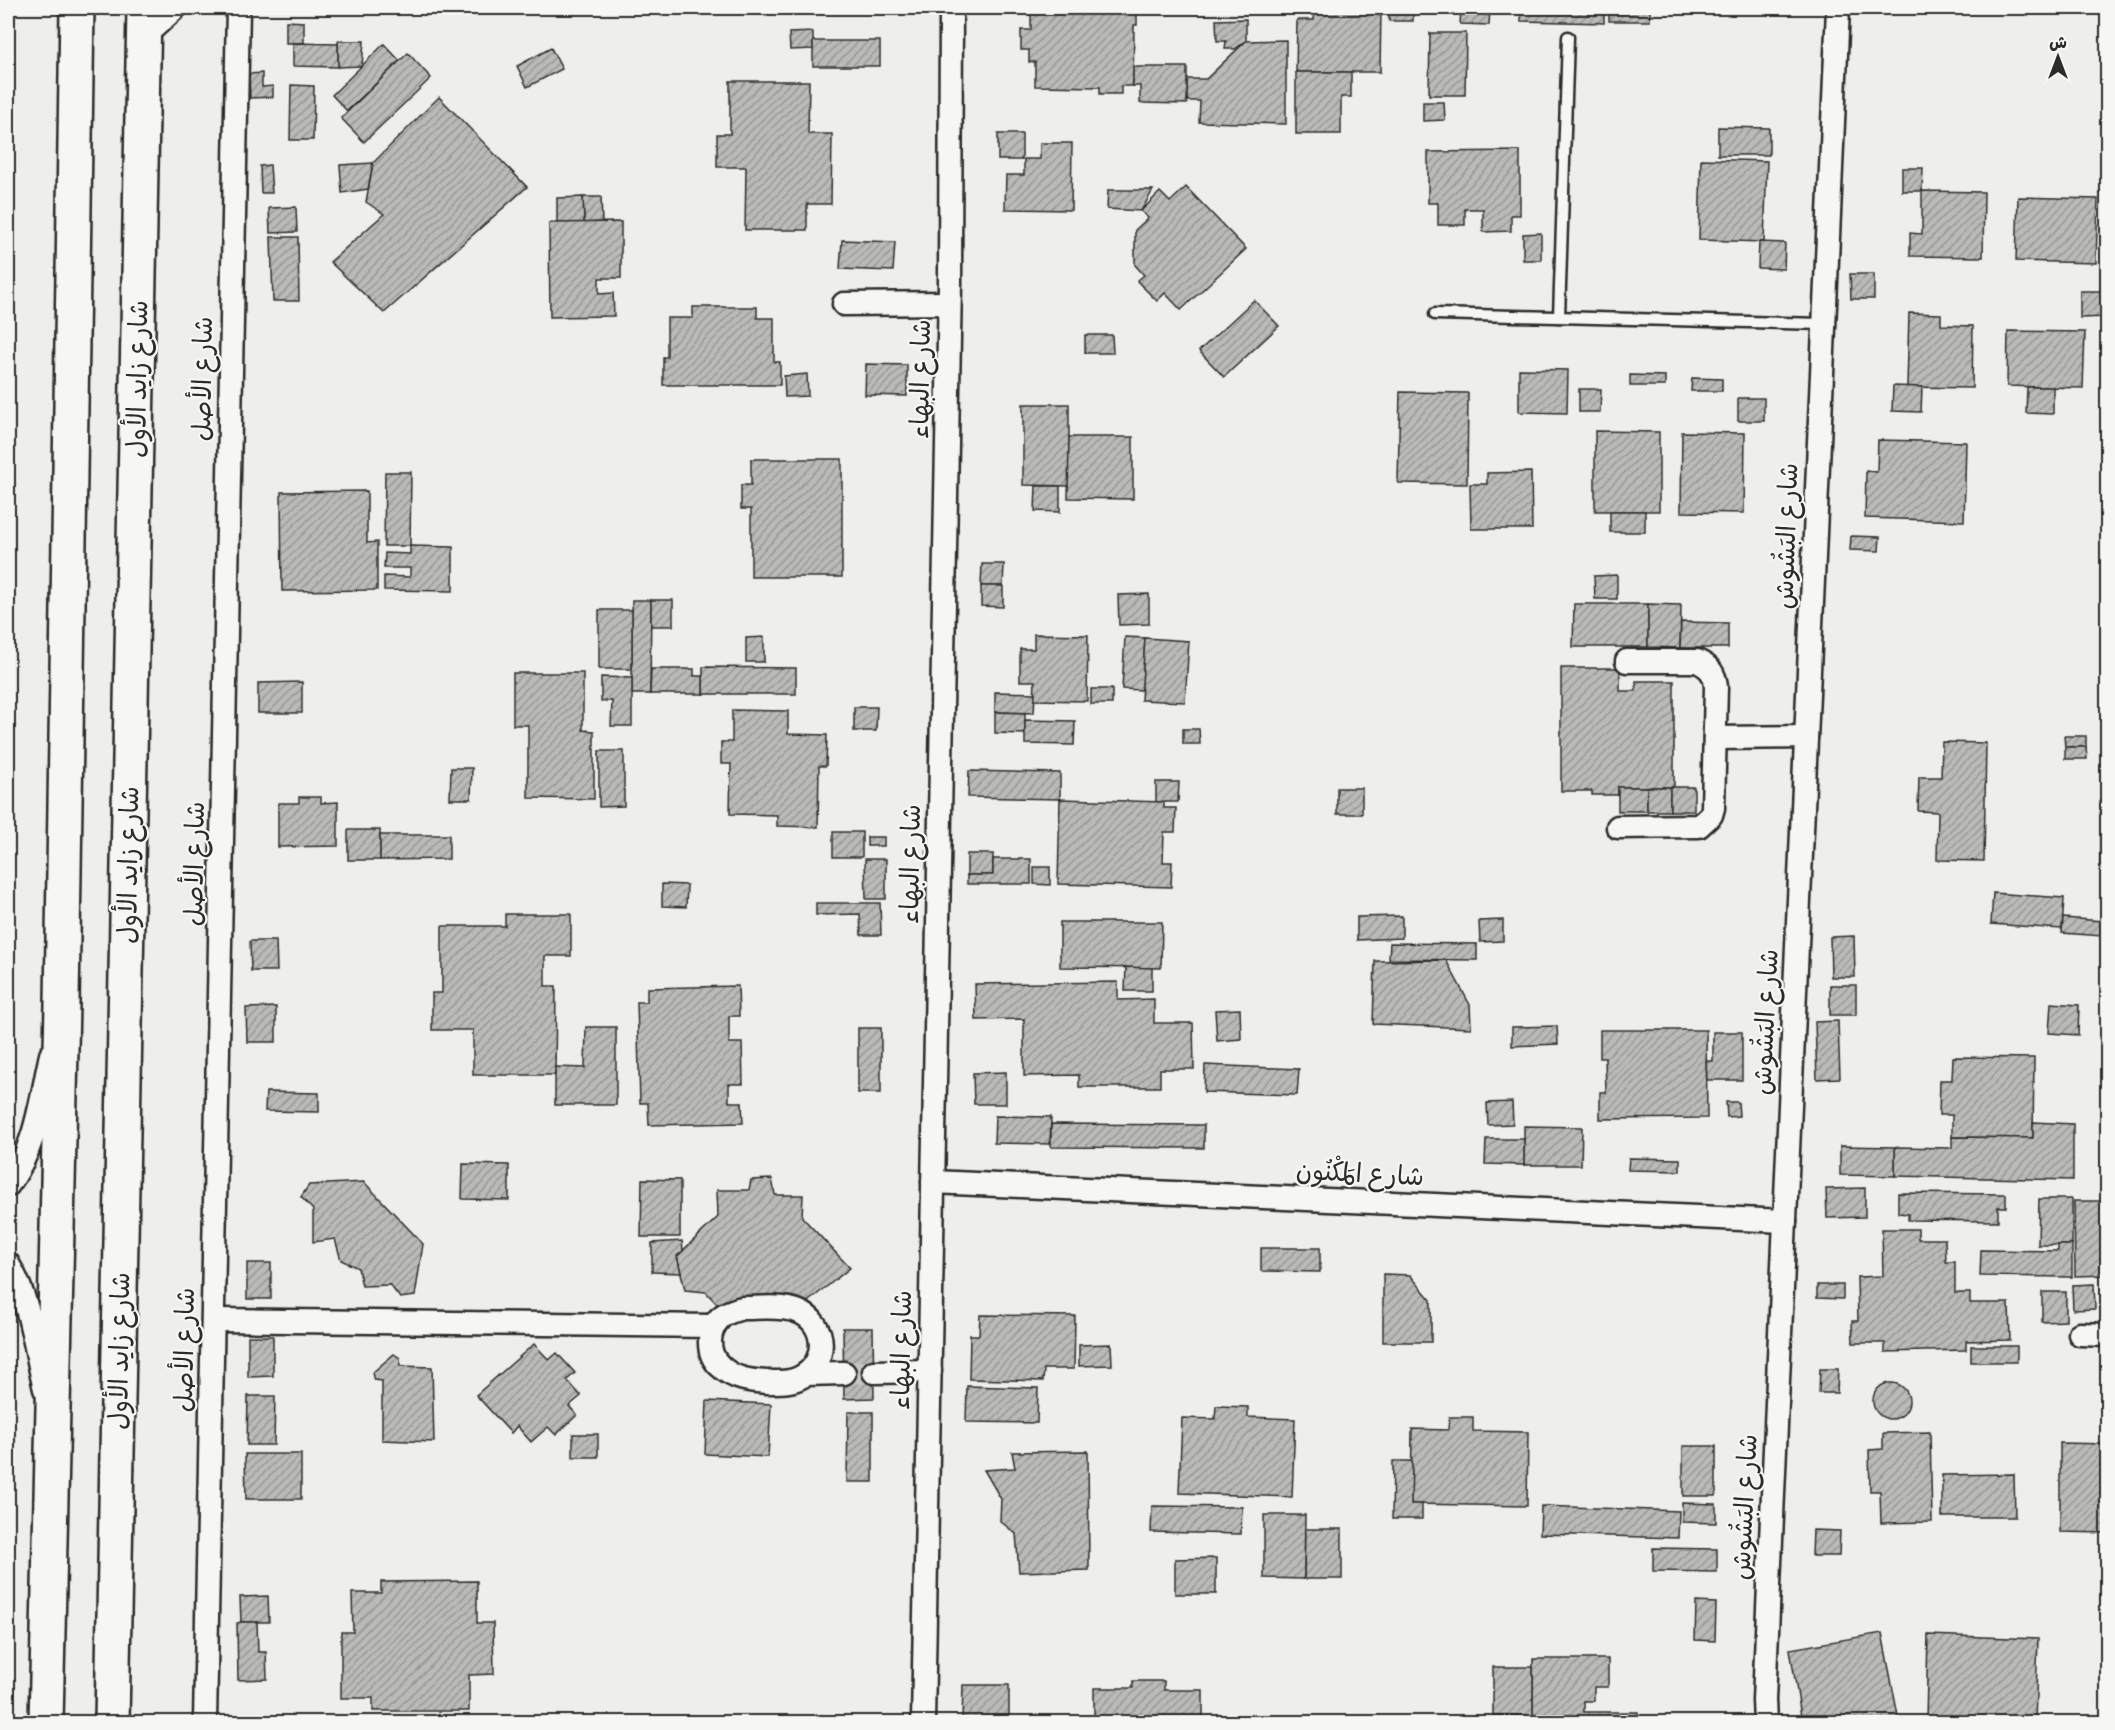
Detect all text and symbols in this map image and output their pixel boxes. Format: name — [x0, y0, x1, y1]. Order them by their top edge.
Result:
north arrow — [2028, 27, 2088, 87]
text: ش — [2049, 33, 2067, 52]
street label: شارع زايد الأول — [118, 300, 156, 458]
street label: شارع الأصل — [183, 316, 221, 442]
street label: شارع البهاء — [903, 319, 939, 439]
street label: شارع البَشُوش — [1767, 462, 1807, 610]
street label: شارع زايد الأول — [109, 786, 147, 944]
street label: شارع الأصل — [175, 801, 213, 927]
street label: شارع البهاء — [893, 804, 929, 924]
street label: شارع البَشُوش — [1745, 948, 1787, 1096]
street label: شارع المَكْنُون — [1295, 1153, 1425, 1194]
street label: شارع زايد الأول — [100, 1272, 138, 1430]
street label: شارع الأصل — [165, 1287, 203, 1413]
street label: شارع البهاء — [884, 1290, 920, 1410]
street label: شارع البَشُوش — [1724, 1433, 1766, 1581]

